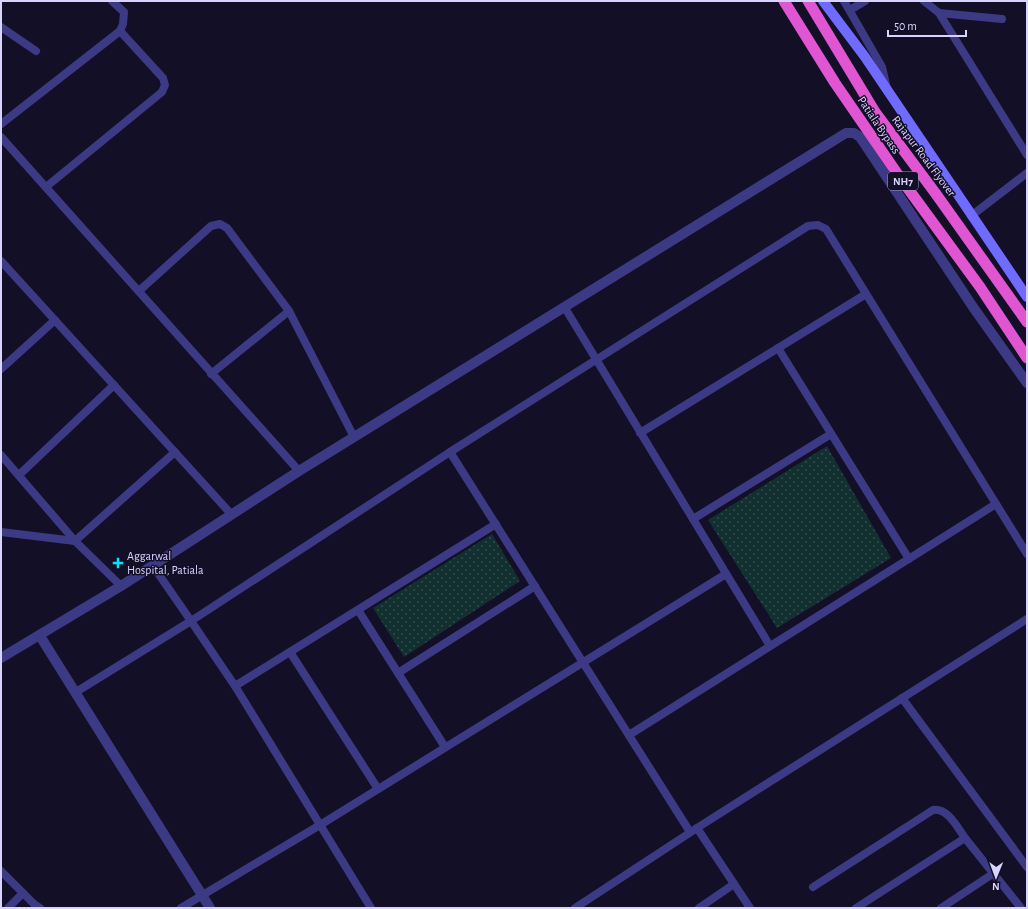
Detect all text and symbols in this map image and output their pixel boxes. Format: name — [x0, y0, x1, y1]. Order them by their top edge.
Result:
scale bar — [888, 12, 966, 38]
text: 50 m — [894, 20, 917, 32]
street label: Patiala Bypass — [855, 94, 903, 156]
street label: Rajapur Road Flyover — [889, 113, 958, 199]
road number: NH7 — [888, 172, 918, 190]
place label: Aggarwal Hospital, Patiala — [127, 550, 204, 576]
marker: Aggarwal Hospital, Patiala — [112, 557, 124, 569]
north arrow — [976, 857, 1016, 897]
text: N — [992, 881, 1000, 892]

